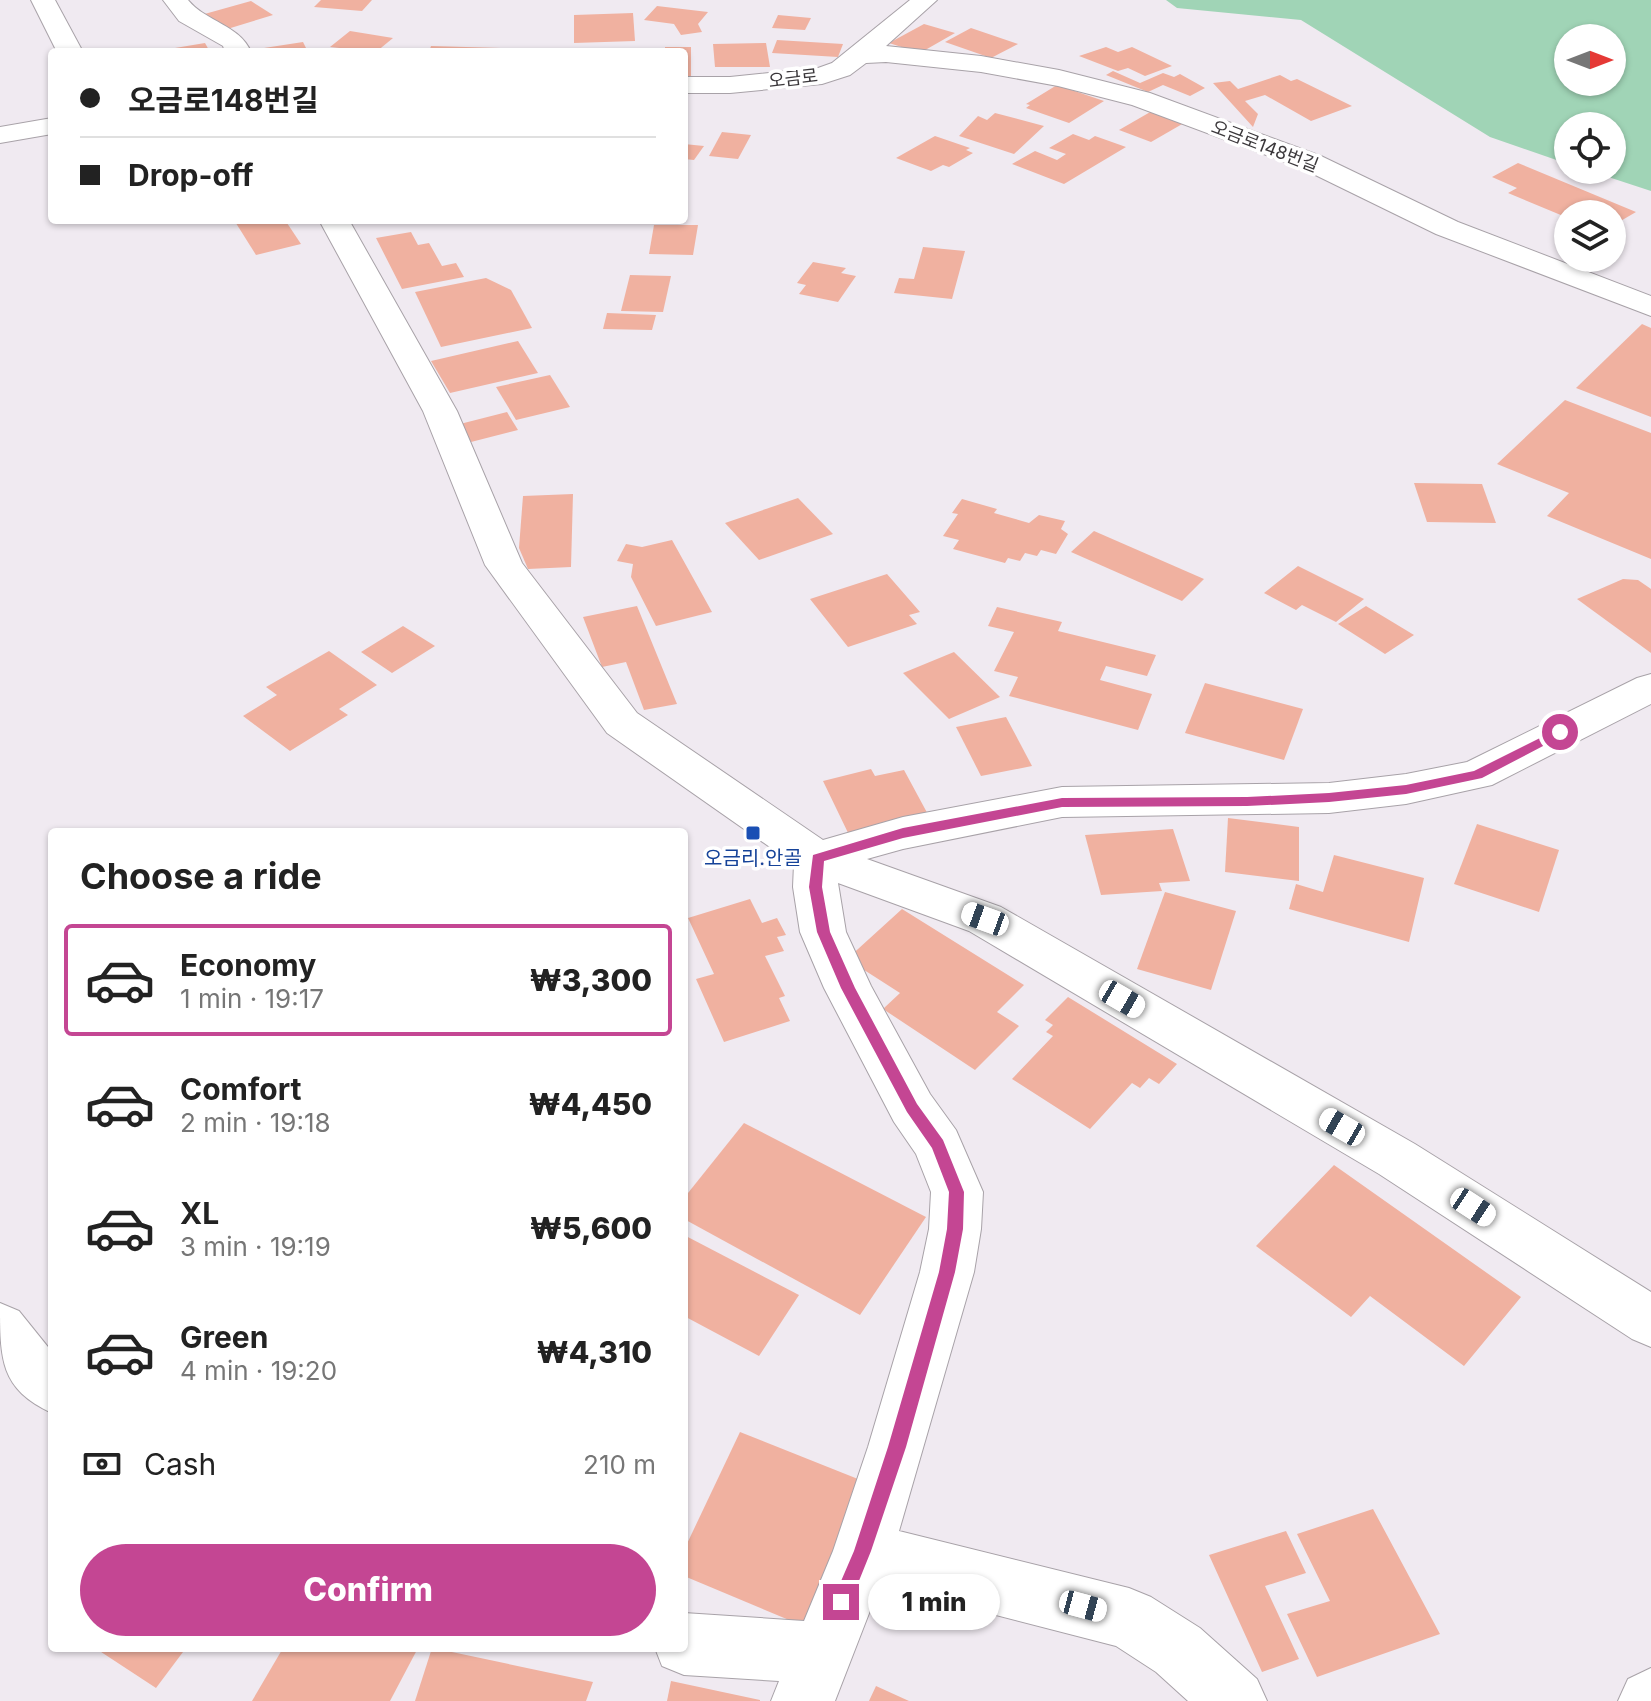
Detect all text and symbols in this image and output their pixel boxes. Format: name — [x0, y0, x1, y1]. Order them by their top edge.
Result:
north arrow — [1554, 24, 1626, 96]
map controls — [1554, 24, 1626, 272]
street label: 오금로 — [767, 65, 819, 91]
text: 오금로148번길 — [128, 82, 319, 118]
button: locate — [1554, 112, 1626, 184]
street label: 오금로148번길 — [1209, 116, 1321, 176]
text: Drop-off — [128, 157, 254, 193]
button: layers — [1554, 200, 1626, 272]
route start — [1542, 714, 1578, 750]
marker: 오금리.안골 — [744, 824, 762, 842]
place label: 오금리.안골 — [704, 846, 802, 870]
text: Choose a ride — [80, 854, 322, 898]
car — [958, 900, 1012, 938]
icon: car — [84, 944, 156, 1016]
text: Economy — [180, 947, 316, 983]
text: ₩3,300 — [530, 962, 652, 998]
car — [1095, 977, 1149, 1021]
text: 1 min · 19:17 — [180, 983, 324, 1014]
icon: car — [84, 1068, 156, 1140]
text: Comfort — [180, 1071, 301, 1107]
text: ₩4,450 — [529, 1086, 652, 1122]
car — [1315, 1105, 1369, 1149]
text: 2 min · 19:18 — [180, 1107, 331, 1138]
car — [1446, 1184, 1500, 1230]
icon: car — [84, 1192, 156, 1264]
text: XL — [180, 1195, 219, 1231]
text: ₩5,600 — [530, 1210, 652, 1246]
text: 3 min · 19:19 — [180, 1231, 331, 1262]
icon: car — [84, 1316, 156, 1388]
text: Green — [180, 1319, 268, 1355]
text: ₩4,310 — [536, 1334, 652, 1370]
text: 4 min · 19:20 — [180, 1355, 337, 1386]
icon: cash — [80, 1442, 124, 1486]
text: Cash — [144, 1446, 216, 1482]
text: 210 m — [583, 1449, 656, 1480]
button: Confirm — [80, 1544, 656, 1636]
callout: 1 min — [869, 1574, 1001, 1630]
route end — [823, 1584, 859, 1620]
text: 1 min — [901, 1586, 967, 1617]
car — [1057, 1588, 1109, 1624]

